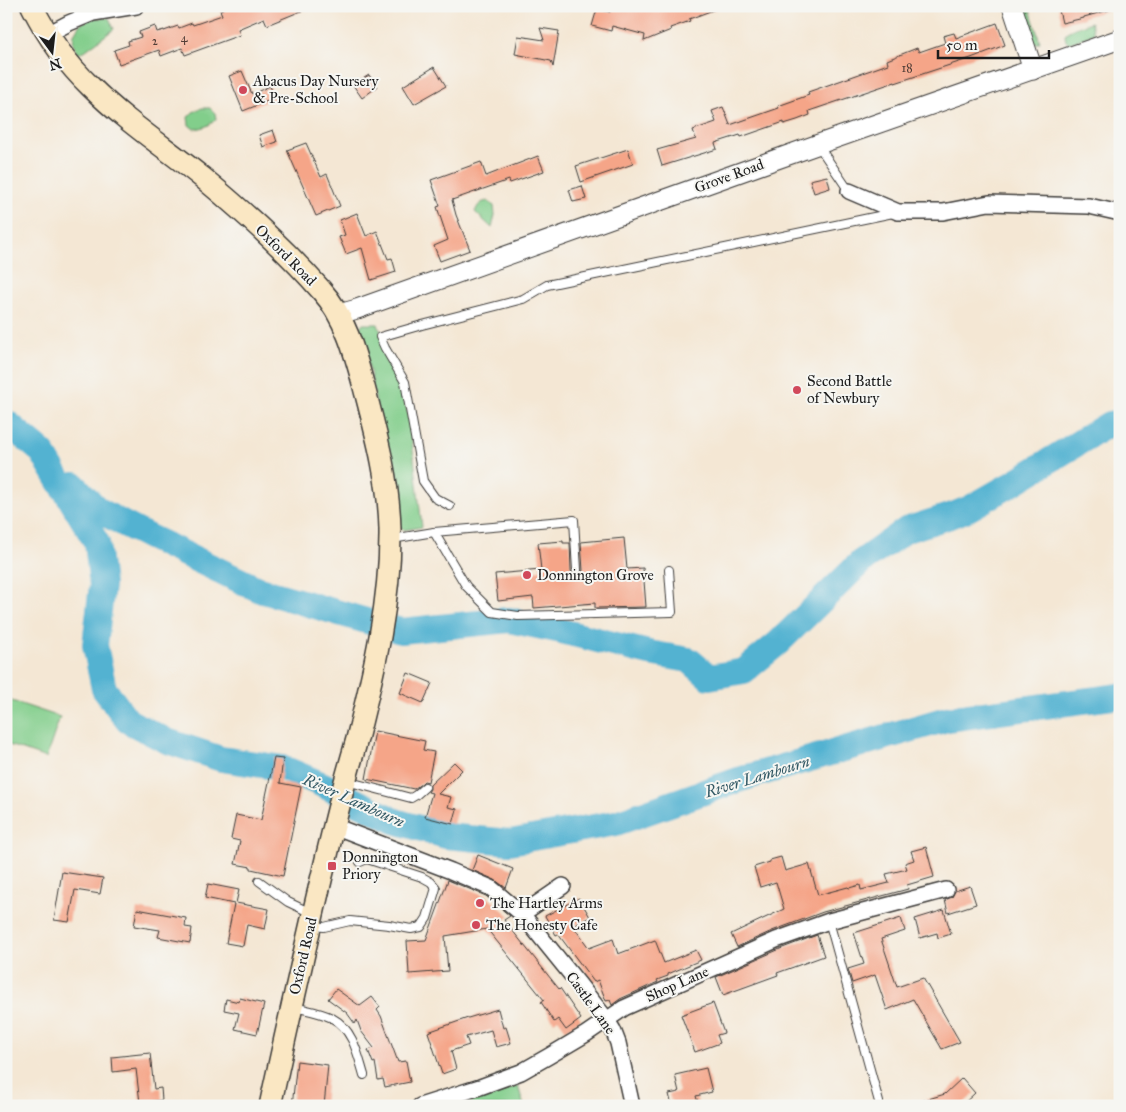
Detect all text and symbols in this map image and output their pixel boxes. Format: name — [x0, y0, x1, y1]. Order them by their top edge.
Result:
north arrow — [28, 28, 78, 78]
scale bar — [938, 28, 1050, 60]
house number: 4 — [181, 31, 188, 45]
house number: 2 — [152, 34, 158, 48]
text: 50 m — [946, 36, 978, 54]
text: N — [47, 54, 63, 74]
house number: 18 — [901, 61, 913, 75]
place label: Abacus Day Nursery & Pre-School — [252, 72, 379, 107]
marker: Abacus Day Nursery & Pre-School — [237, 84, 249, 96]
street label: Grove Road — [692, 155, 767, 197]
street label: Oxford Road — [252, 221, 321, 290]
place label: Second Battle of Newbury — [807, 372, 892, 407]
marker: Second Battle of Newbury — [791, 384, 803, 396]
place label: Donnington Grove — [537, 566, 654, 584]
marker: Donnington Grove — [521, 569, 533, 581]
water label: River Lambourn — [702, 751, 812, 802]
water label: River Lambourn — [299, 769, 408, 831]
place label: Donnington Priory — [342, 848, 418, 883]
marker: Donnington Priory — [326, 860, 338, 872]
place label: The Hartley Arms — [490, 894, 603, 912]
marker: The Hartley Arms — [474, 897, 486, 909]
street label: Oxford Road — [285, 915, 321, 996]
place label: The Honesty Cafe — [486, 916, 598, 934]
marker: The Honesty Cafe — [470, 919, 482, 931]
street label: Shop Lane — [643, 962, 711, 1006]
street label: Castle Lane — [562, 968, 620, 1038]

